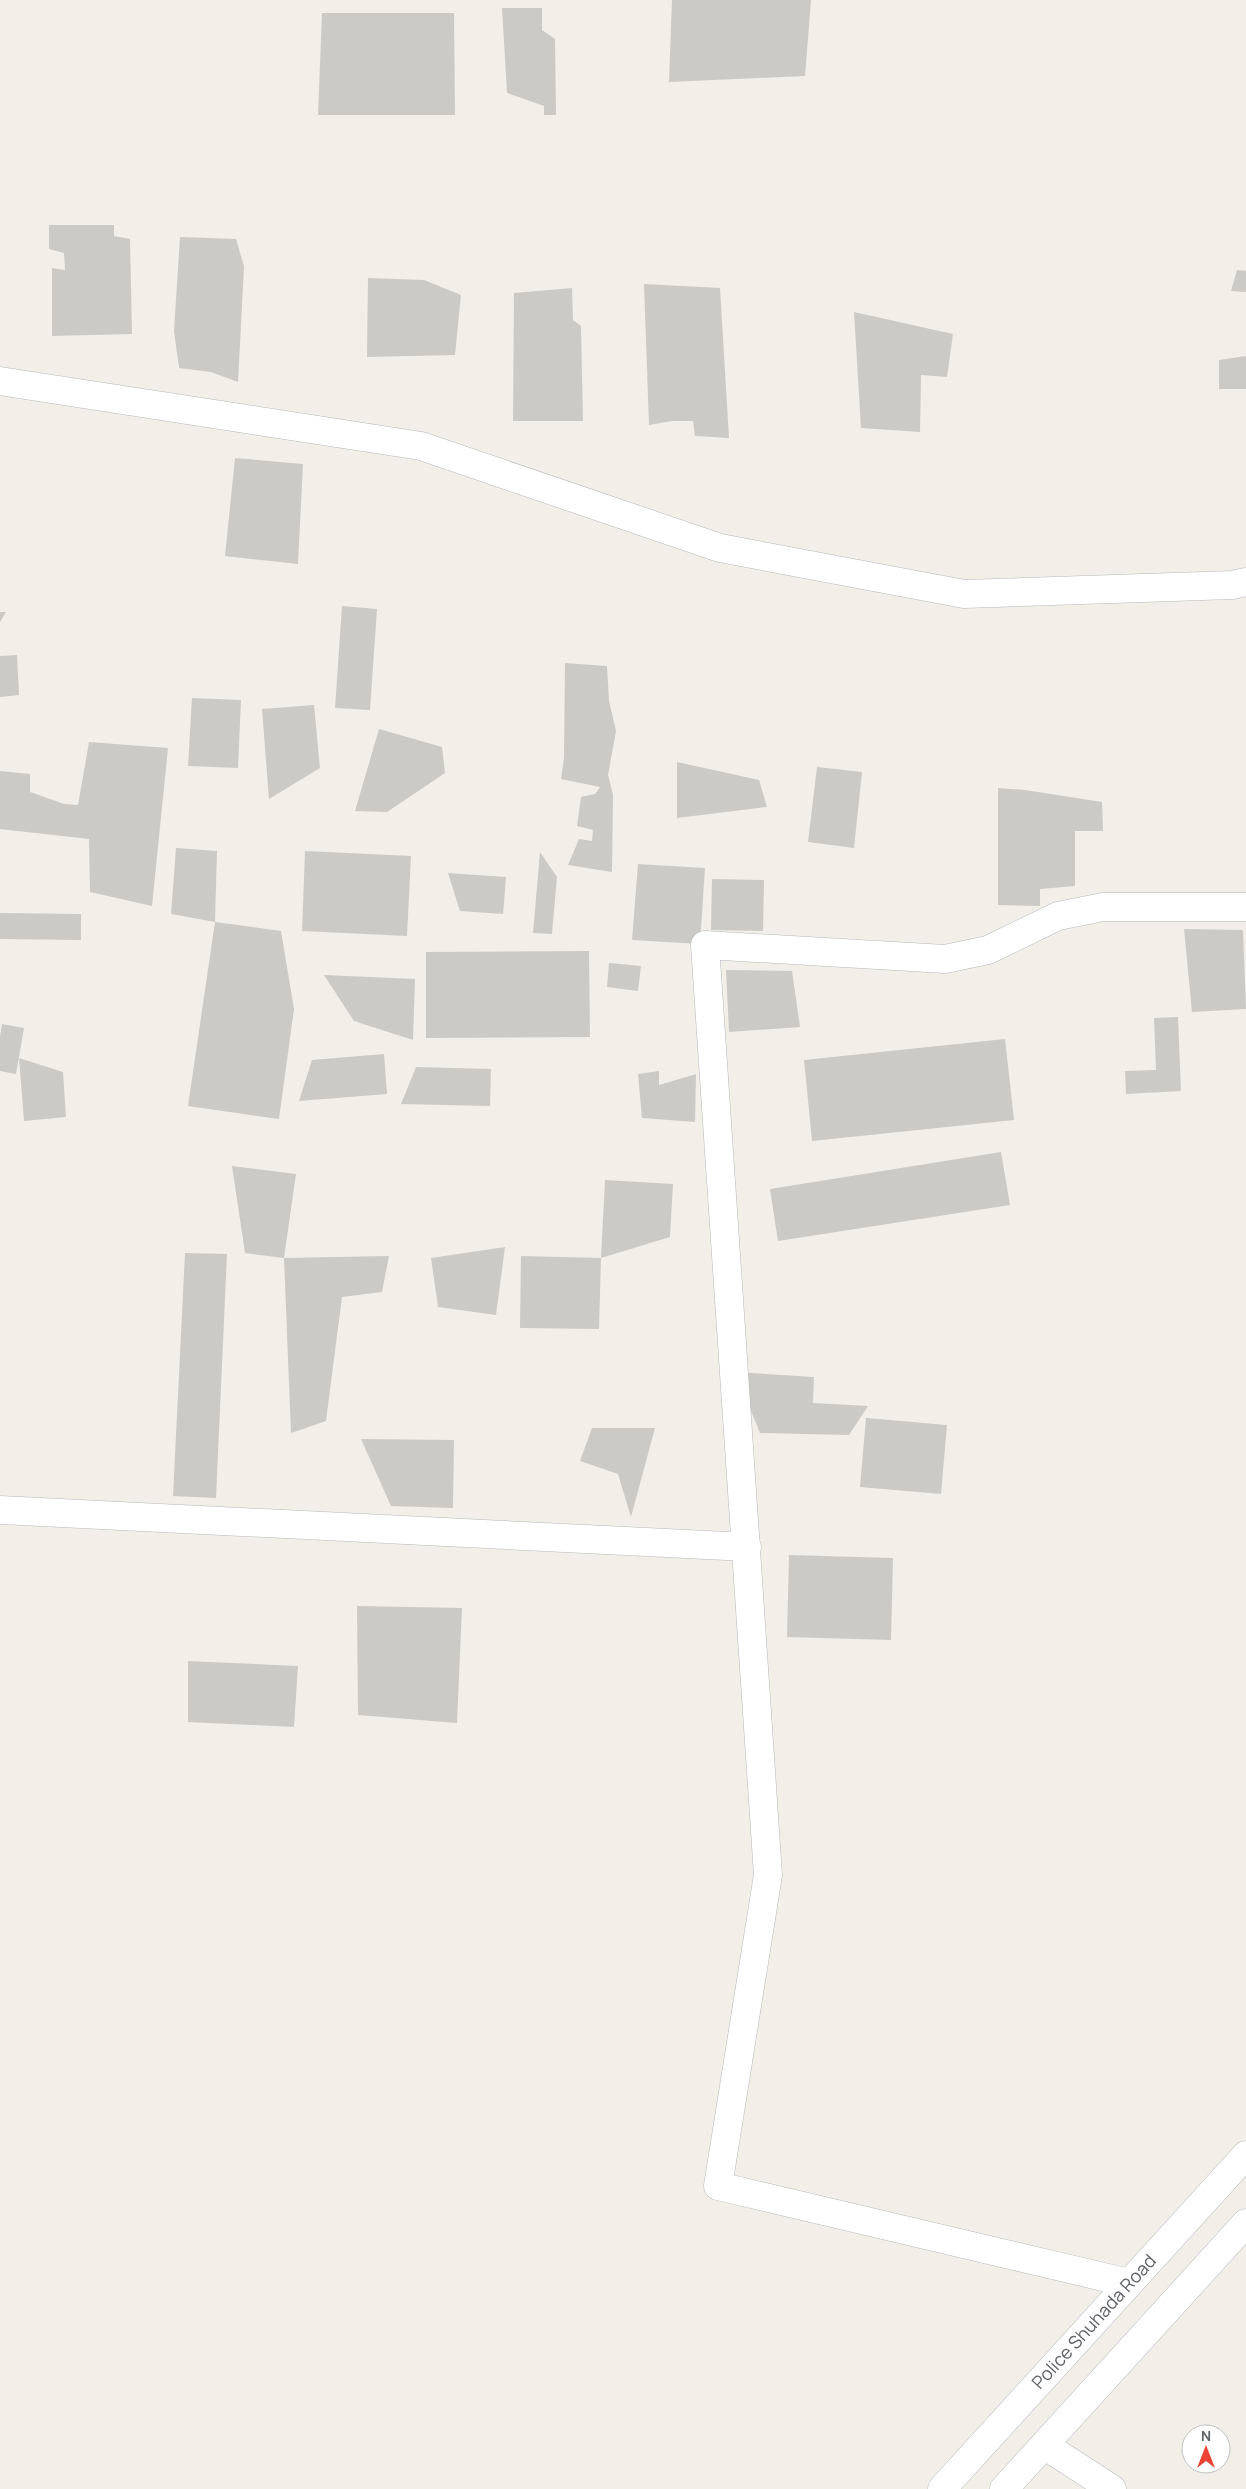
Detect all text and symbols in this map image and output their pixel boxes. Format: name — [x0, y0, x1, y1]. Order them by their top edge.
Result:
street label: Police Shuhada Road — [1026, 2249, 1161, 2394]
north arrow — [1181, 2424, 1231, 2474]
text: N — [1201, 2426, 1211, 2445]

